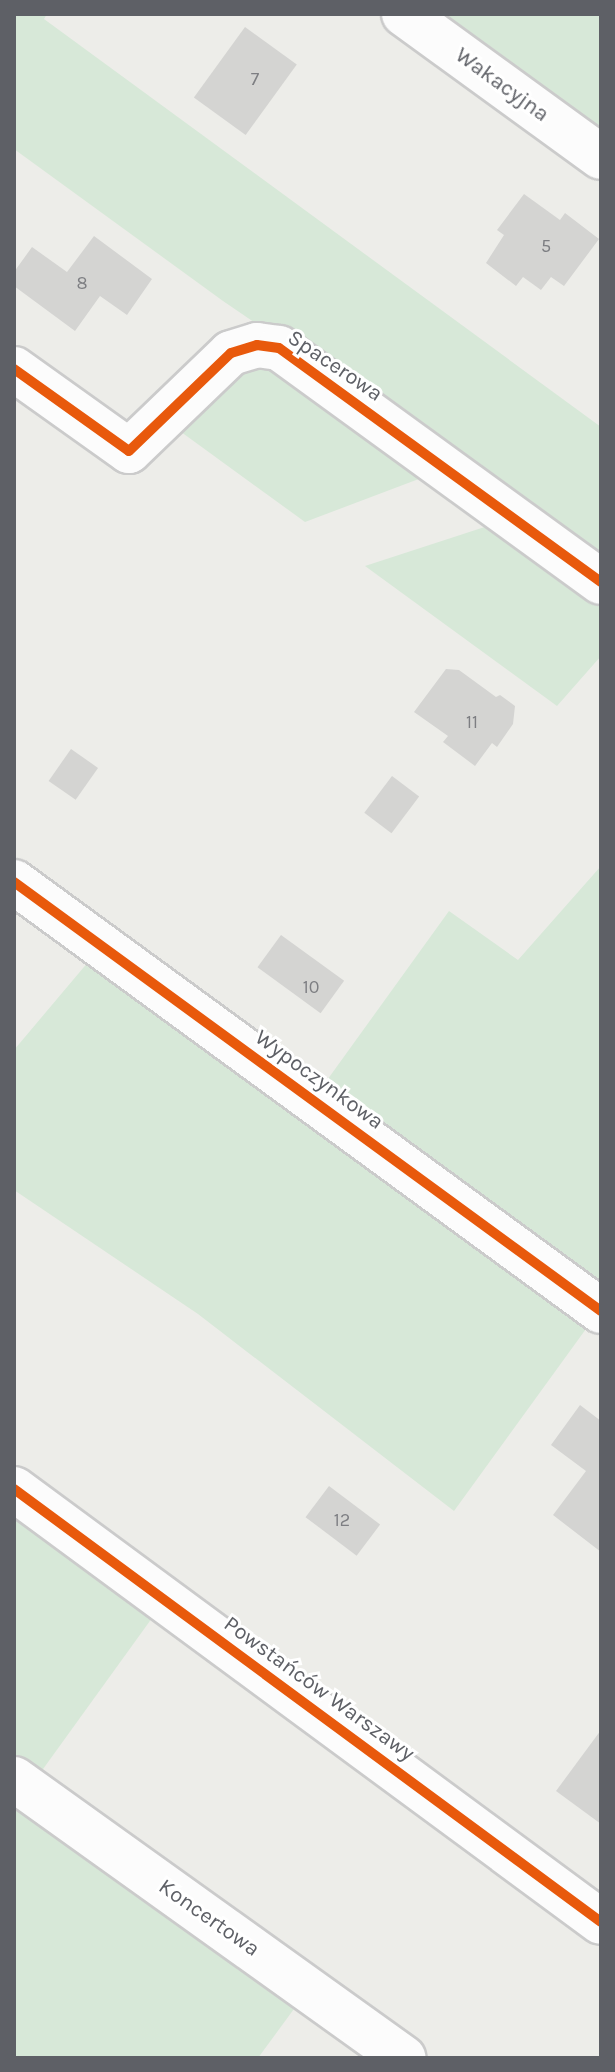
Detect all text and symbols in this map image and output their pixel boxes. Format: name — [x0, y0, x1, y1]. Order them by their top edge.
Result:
street label: Wakacyjna — [450, 42, 554, 128]
house number: 7 — [251, 68, 259, 90]
house number: 5 — [541, 235, 551, 257]
house number: 8 — [76, 272, 88, 294]
street label: Spacerowa — [282, 325, 388, 407]
house number: 11 — [466, 711, 478, 733]
house number: 10 — [303, 976, 319, 998]
street label: Wypoczynkowa — [250, 1024, 388, 1136]
house number: 12 — [334, 1509, 350, 1531]
street label: Powstańców Warszawy — [219, 1611, 419, 1767]
street label: Koncertowa — [153, 1873, 265, 1963]

